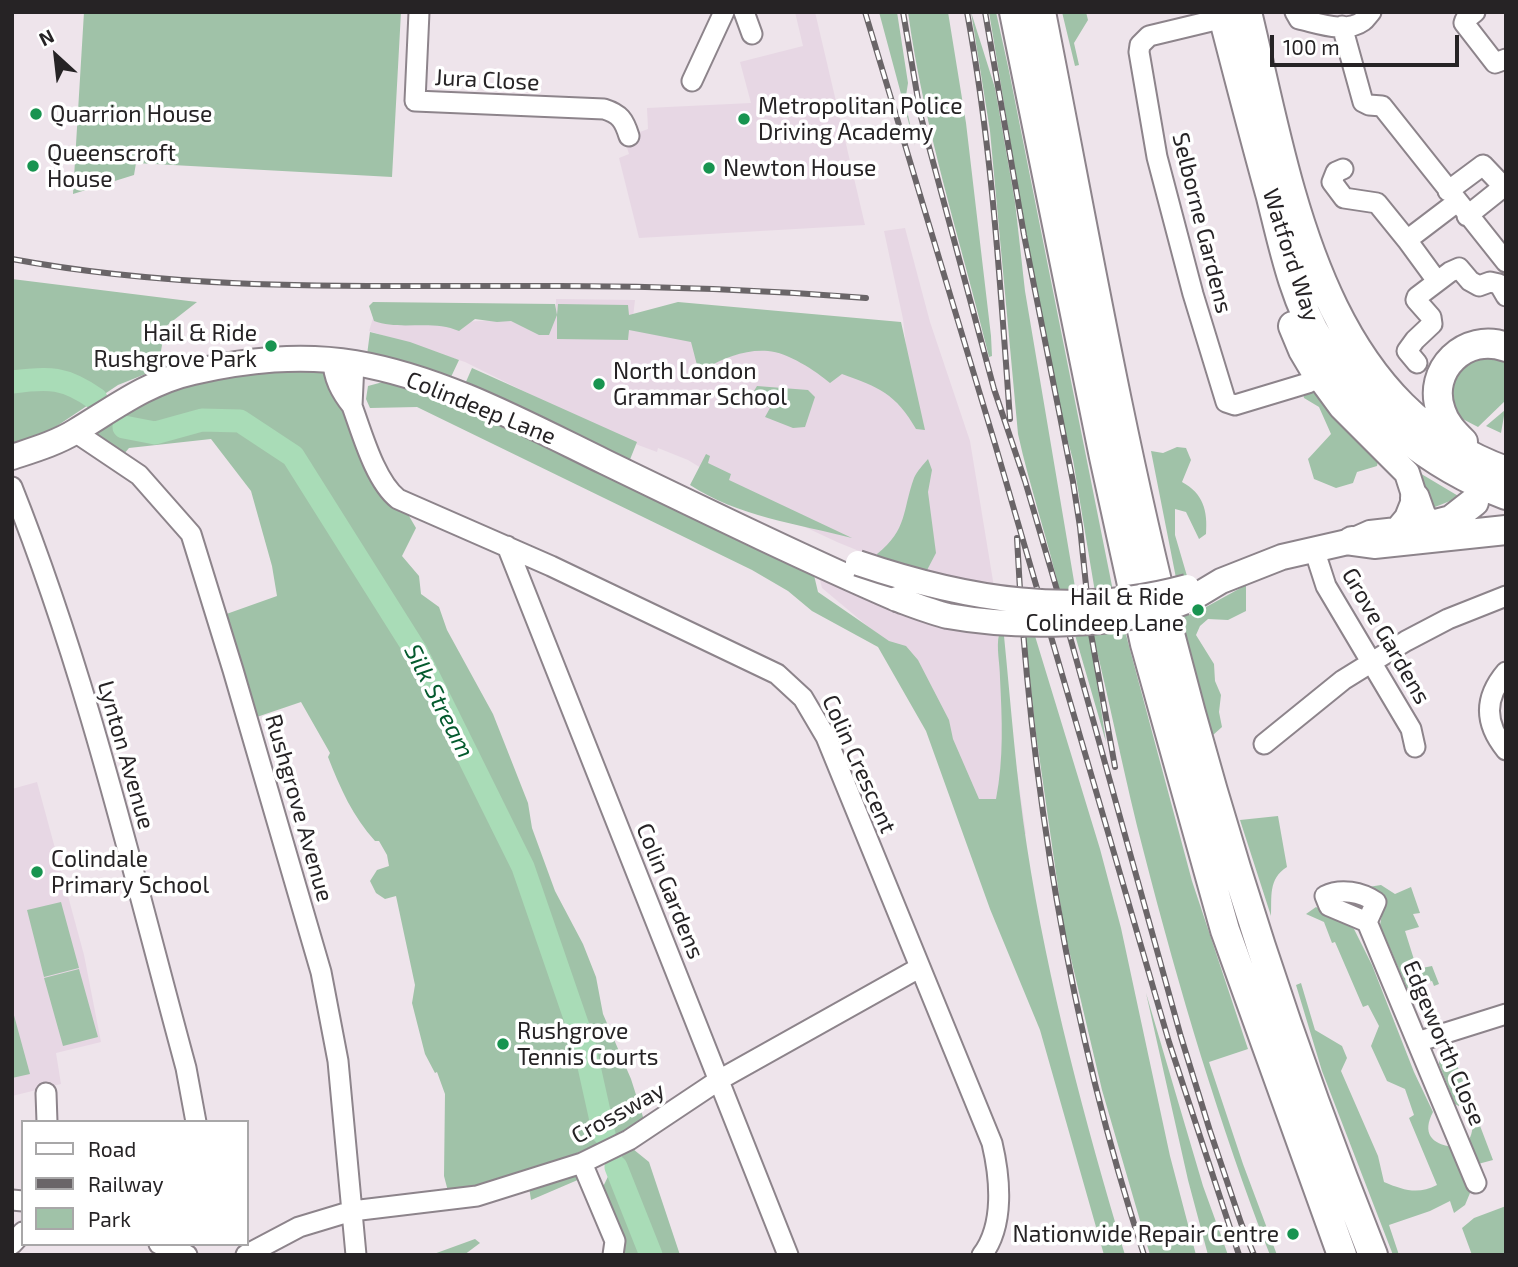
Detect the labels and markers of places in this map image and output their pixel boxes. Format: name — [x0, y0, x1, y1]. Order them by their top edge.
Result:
place label: Metropolitan Police Driving Academy — [758, 92, 963, 146]
place label: Quarrion House — [50, 100, 212, 128]
marker: Quarrion House — [28, 106, 44, 122]
marker: Metropolitan Police Driving Academy — [736, 111, 752, 127]
place label: Queenscroft House — [47, 139, 176, 193]
place label: Newton House — [723, 154, 876, 182]
marker: Queenscroft House — [25, 158, 41, 174]
marker: Newton House — [701, 160, 717, 176]
place label: Hail & Ride Rushgrove Park — [93, 319, 257, 373]
marker: Hail & Ride Rushgrove Park — [263, 338, 279, 354]
place label: North London Grammar School — [613, 357, 787, 411]
marker: North London Grammar School — [591, 376, 607, 392]
place label: Hail & Ride Colindeep Lane — [1025, 583, 1184, 637]
marker: Hail & Ride Colindeep Lane — [1190, 602, 1206, 618]
place label: Colindale Primary School — [51, 845, 209, 899]
marker: Colindale Primary School — [29, 864, 45, 880]
place label: Rushgrove Tennis Courts — [517, 1017, 658, 1071]
marker: Rushgrove Tennis Courts — [495, 1036, 511, 1052]
place label: Nationwide Repair Centre — [1013, 1220, 1279, 1248]
marker: Nationwide Repair Centre — [1285, 1226, 1301, 1242]

